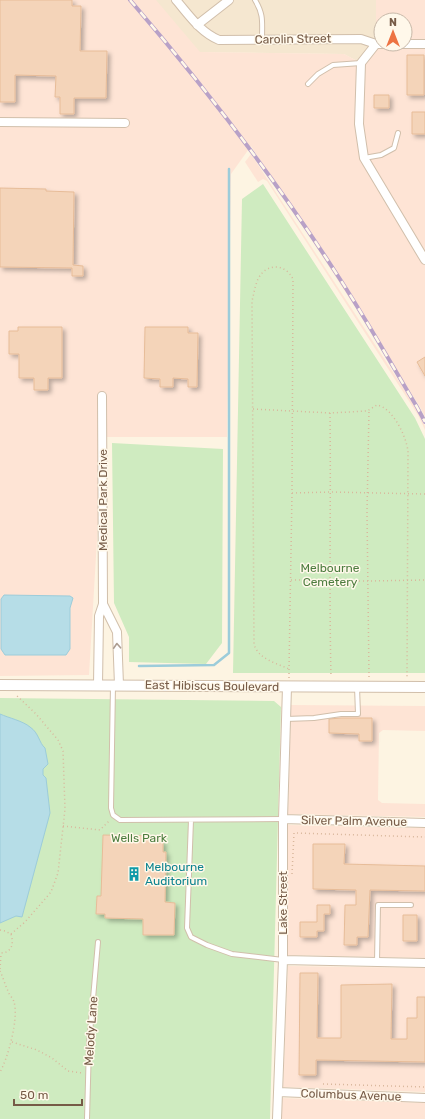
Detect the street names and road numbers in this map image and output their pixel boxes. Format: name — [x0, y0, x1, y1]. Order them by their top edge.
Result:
street label: Carolin Street — [255, 31, 332, 47]
street label: Medical Park Drive — [96, 449, 110, 551]
street label: East Hibiscus Boulevard — [145, 678, 279, 694]
street label: Silver Palm Avenue — [301, 813, 407, 829]
street label: Lake Street — [276, 871, 290, 935]
street label: Melody Lane — [82, 995, 100, 1066]
street label: Columbus Avenue — [300, 1086, 402, 1104]

